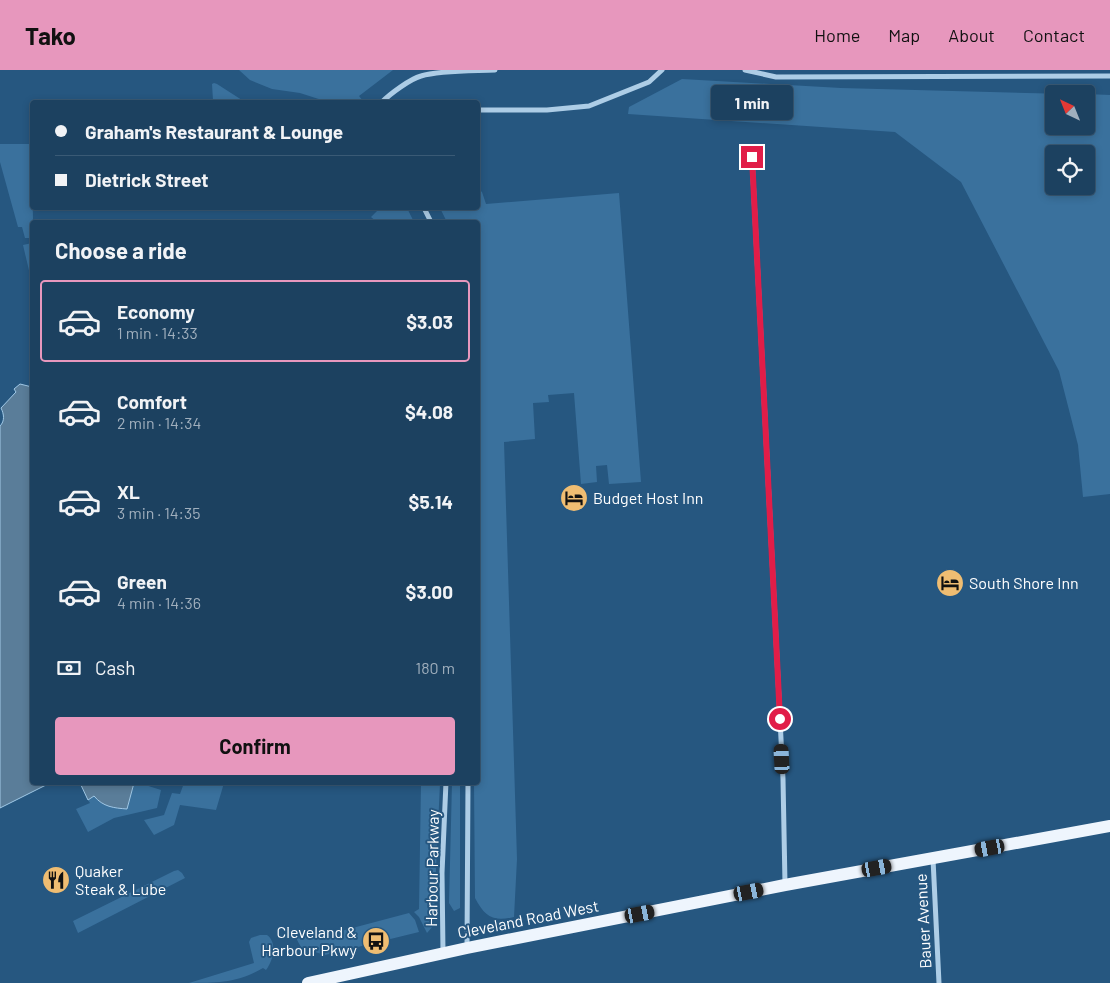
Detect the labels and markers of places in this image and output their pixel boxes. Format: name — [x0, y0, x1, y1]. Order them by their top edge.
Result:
hotel icon: Budget Host Inn — [559, 483, 589, 513]
place label: Budget Host Inn — [593, 488, 703, 507]
hotel icon: South Shore Inn — [935, 568, 965, 598]
place label: South Shore Inn — [969, 573, 1079, 592]
place label: Quaker Steak & Lube — [75, 861, 166, 898]
restaurant icon: Quaker Steak & Lube — [41, 865, 71, 895]
place label: Cleveland & Harbour Pkwy — [261, 922, 358, 959]
bus stop icon: Cleveland & Harbour Pkwy — [361, 926, 391, 956]

